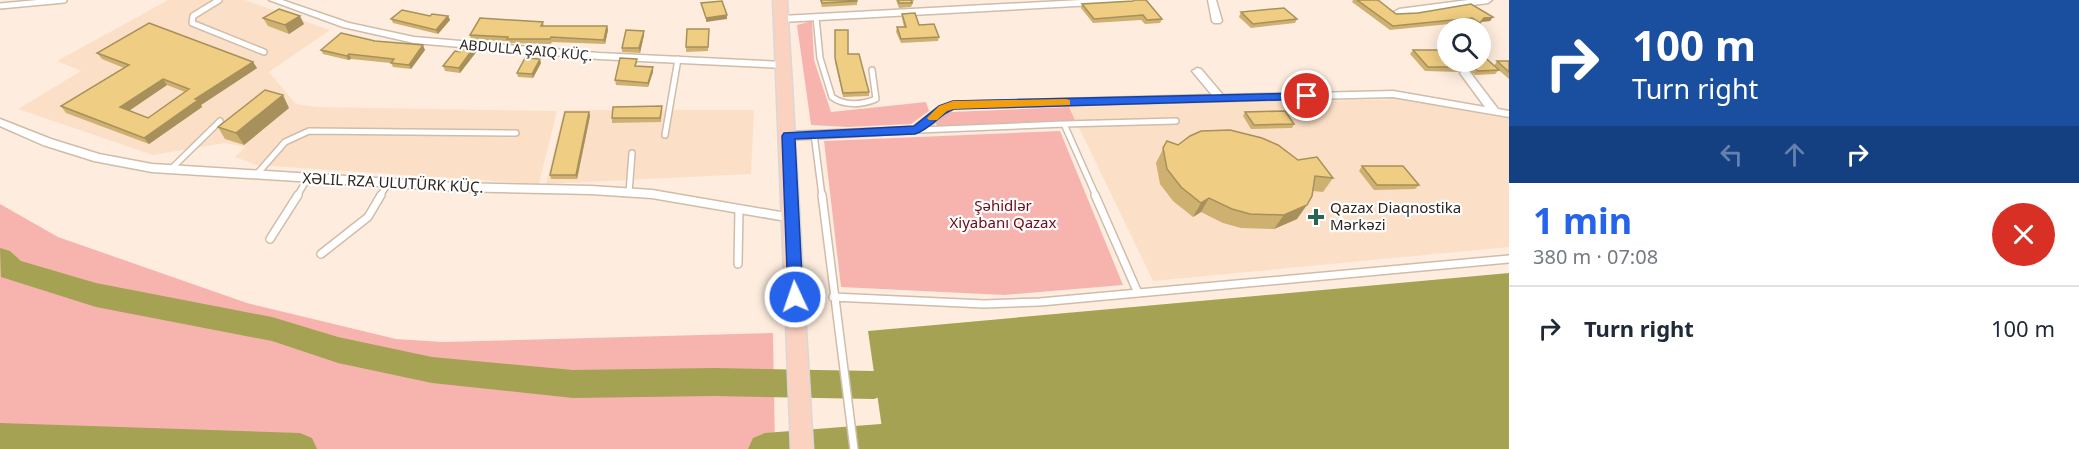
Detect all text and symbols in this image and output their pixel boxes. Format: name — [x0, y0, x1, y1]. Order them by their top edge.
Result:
text: 100 m — [1632, 16, 1756, 73]
map controls — [1437, 18, 1491, 72]
button: search — [1437, 18, 1491, 72]
icon: right — [1533, 24, 1611, 102]
street label: ABDULLA ŞAIQ KÜÇ. — [459, 34, 593, 65]
pin — [1281, 70, 1332, 121]
text: Turn right — [1632, 70, 1758, 107]
icon: arrive — [1290, 79, 1323, 112]
icon: left — [1715, 138, 1748, 171]
icon: ahead — [1778, 138, 1811, 171]
icon: right — [1841, 138, 1874, 171]
street label: XƏLIL RZA ULUTÜRK KÜÇ. — [302, 167, 484, 197]
park label: Şəhidlər Xiyabanı Qazax — [950, 195, 1057, 232]
text: 1 min — [1533, 196, 1632, 245]
place label: Qazax Diaqnostika Mərkəzi — [1330, 197, 1461, 234]
button: close — [1992, 203, 2055, 266]
marker: Qazax Diaqnostika Mərkəzi — [1307, 208, 1325, 226]
text: 380 m · 07:08 — [1533, 243, 1658, 270]
position arrow — [763, 265, 827, 329]
icon: right — [1533, 312, 1566, 345]
text: Turn right — [1584, 313, 1694, 343]
text: 100 m — [1991, 313, 2055, 343]

